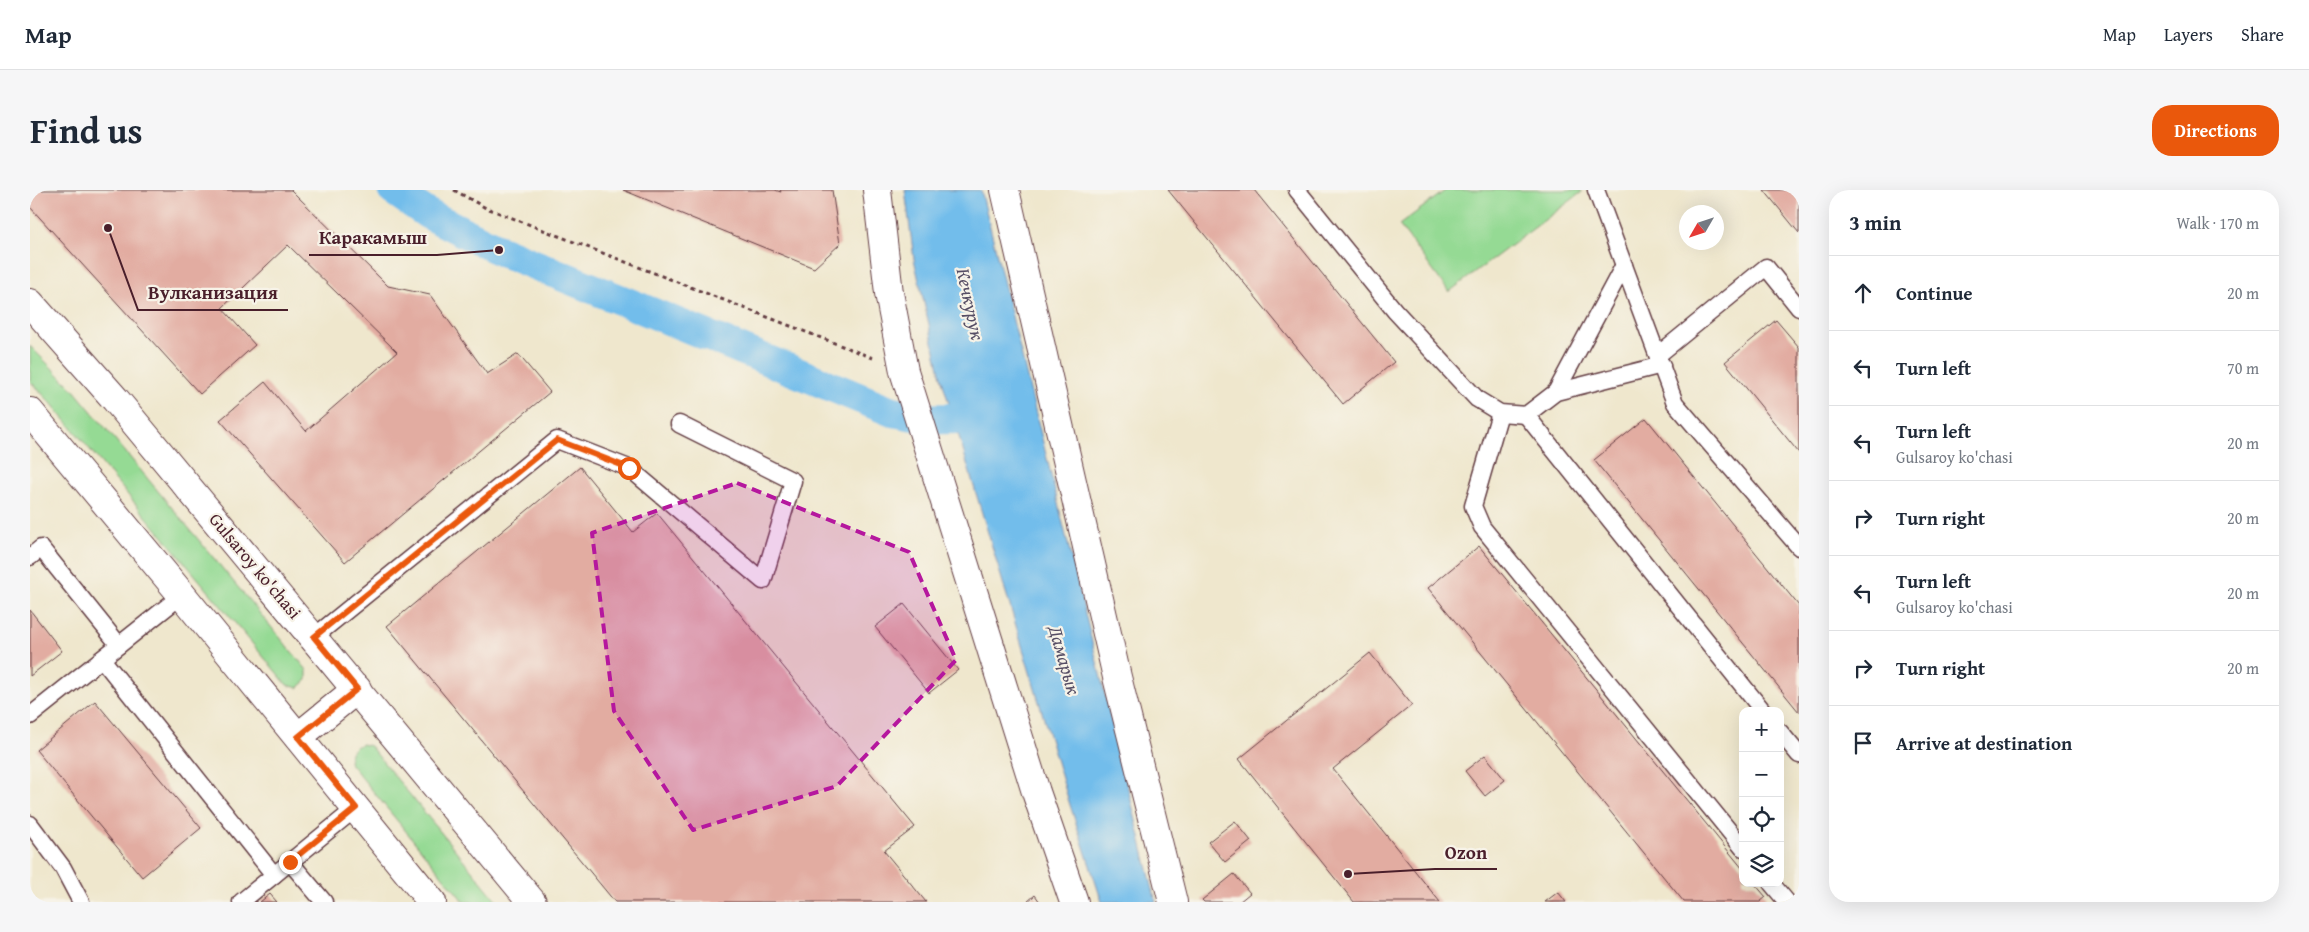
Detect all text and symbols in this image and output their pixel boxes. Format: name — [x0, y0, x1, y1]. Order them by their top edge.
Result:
text: Map — [25, 17, 72, 52]
text: Map — [2103, 21, 2136, 48]
text: Layers — [2164, 21, 2213, 48]
text: Share — [2241, 21, 2284, 48]
text: Find us — [30, 105, 143, 156]
button: Directions — [2152, 105, 2279, 156]
north arrow — [1679, 205, 1724, 250]
text: 3 min — [1849, 207, 1901, 238]
text: Walk · 170 m — [2176, 211, 2259, 235]
callout: Каракамыш — [309, 221, 437, 255]
text: Каракамыш — [319, 223, 428, 251]
water label: Кечкурук — [950, 265, 992, 343]
callout: Вулканизация — [138, 276, 288, 310]
text: Вулканизация — [148, 278, 278, 306]
icon: ahead — [1849, 279, 1877, 307]
text: Continue — [1896, 279, 1973, 307]
text: 20 m — [2227, 281, 2259, 305]
icon: left — [1849, 354, 1877, 382]
text: Turn left — [1896, 354, 1971, 382]
text: 70 m — [2227, 356, 2259, 380]
text: Turn left — [1896, 417, 1971, 445]
icon: left — [1849, 429, 1877, 457]
text: 20 m — [2227, 431, 2259, 455]
text: Gulsaroy ko'chasi — [1896, 445, 2013, 469]
route start — [618, 457, 641, 480]
icon: right — [1849, 504, 1877, 532]
text: Turn right — [1896, 504, 1985, 532]
text: 20 m — [2227, 506, 2259, 530]
street label: Gulsaroy ko'chasi — [203, 507, 308, 625]
text: Turn left — [1896, 567, 1971, 595]
icon: left — [1849, 579, 1877, 607]
text: 20 m — [2227, 581, 2259, 605]
text: Gulsaroy ko'chasi — [1896, 595, 2013, 619]
water label: Дамарык — [1041, 621, 1088, 698]
icon: right — [1849, 654, 1877, 682]
text: Turn right — [1896, 654, 1985, 682]
text: 20 m — [2227, 656, 2259, 680]
map controls — [1739, 707, 1784, 887]
button: + — [1739, 707, 1784, 752]
icon: arrive — [1849, 729, 1877, 757]
text: Arrive at destination — [1896, 729, 2072, 757]
button: − — [1739, 752, 1784, 797]
button: locate — [1739, 797, 1784, 842]
callout: Ozon — [1435, 835, 1497, 869]
text: Ozon — [1445, 838, 1488, 866]
button: layers — [1739, 842, 1784, 887]
route end — [279, 851, 302, 874]

